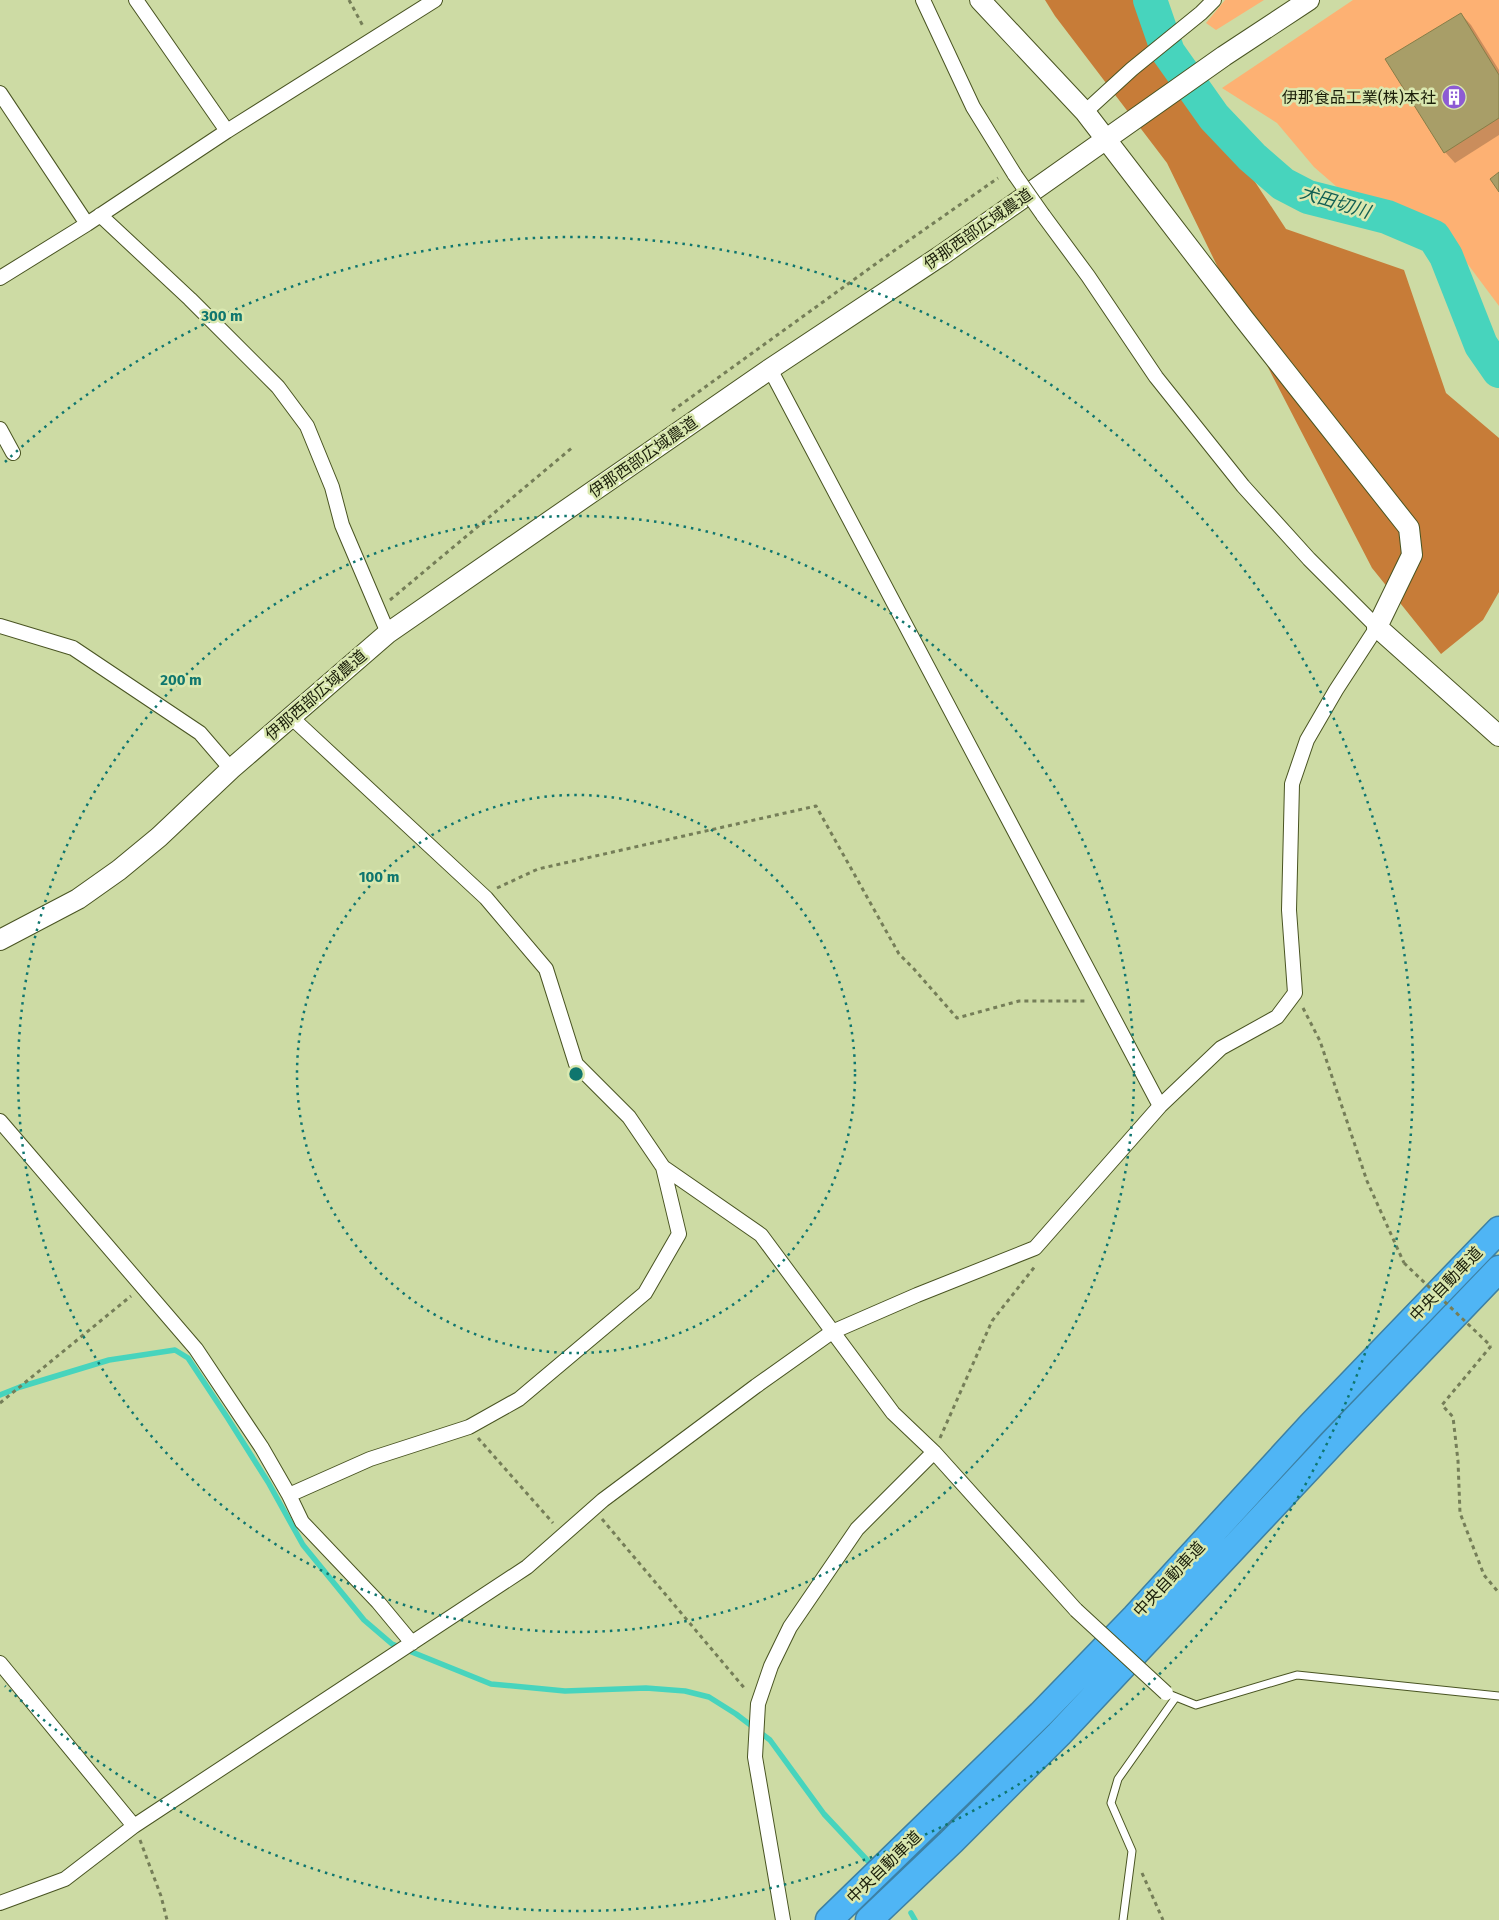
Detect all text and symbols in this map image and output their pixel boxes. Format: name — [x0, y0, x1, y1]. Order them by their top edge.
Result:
building icon: 伊那食品工業(株)本社 — [1441, 84, 1467, 110]
place label: 伊那食品工業(株)本社 — [1282, 88, 1436, 107]
water label: 犬田切川 — [1297, 181, 1375, 224]
street label: 伊那西部広域農道 — [920, 185, 1036, 273]
text: 300 m — [200, 307, 243, 325]
street label: 伊那西部広域農道 — [585, 413, 701, 501]
street label: 伊那西部広域農道 — [261, 646, 371, 744]
text: 200 m — [160, 671, 202, 689]
text: 100 m — [359, 868, 399, 886]
centre of rings — [567, 1065, 585, 1083]
street label: 中央自動車道 — [1406, 1243, 1486, 1325]
street label: 中央自動車道 — [1129, 1537, 1209, 1621]
street label: 中央自動車道 — [843, 1827, 925, 1907]

